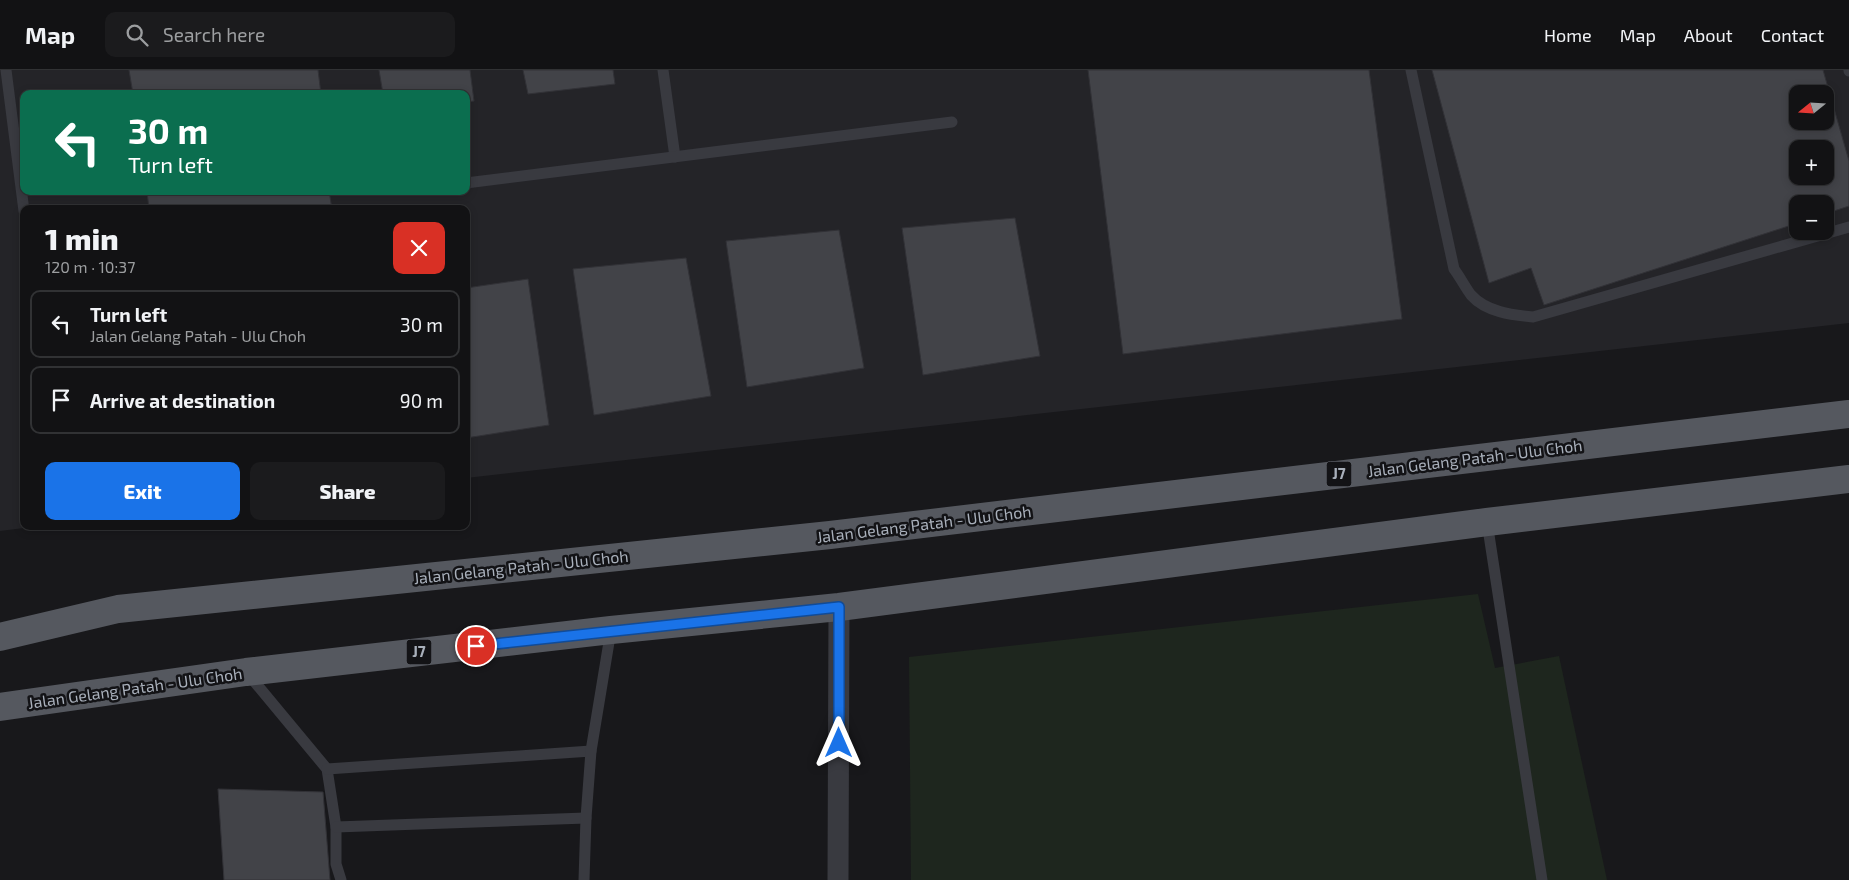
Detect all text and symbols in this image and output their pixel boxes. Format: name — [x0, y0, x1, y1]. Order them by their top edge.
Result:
search box — [105, 12, 455, 57]
text: Map — [25, 20, 75, 49]
icon: search — [123, 21, 151, 49]
text: Search here — [163, 23, 265, 46]
text: Home — [1544, 24, 1592, 46]
text: Map — [1620, 24, 1656, 46]
text: About — [1684, 24, 1733, 46]
text: Contact — [1761, 24, 1824, 46]
north arrow — [1789, 85, 1834, 130]
map controls — [1789, 85, 1834, 240]
text: 30 m — [128, 109, 208, 151]
icon: left — [45, 110, 110, 175]
button: + — [1789, 140, 1834, 185]
text: Turn left — [128, 151, 213, 177]
button: − — [1789, 195, 1834, 240]
text: 1 min — [45, 220, 119, 256]
button: close — [393, 222, 445, 274]
text: 120 m · 10:37 — [45, 257, 135, 276]
text: Turn left — [90, 303, 167, 326]
icon: left — [47, 310, 75, 338]
text: 30 m — [400, 313, 443, 336]
text: Jalan Gelang Patah - Ulu Choh — [90, 326, 306, 345]
icon: arrive — [47, 386, 75, 414]
text: Arrive at destination — [90, 389, 275, 412]
text: 90 m — [400, 389, 443, 412]
street label: Jalan Gelang Patah - Ulu Choh — [1367, 435, 1583, 480]
button: Exit — [45, 462, 240, 520]
button: Share — [250, 462, 445, 520]
road number: J7 — [1326, 462, 1352, 486]
street label: Jalan Gelang Patah - Ulu Choh — [816, 501, 1032, 546]
street label: Jalan Gelang Patah - Ulu Choh — [412, 546, 629, 587]
pin — [455, 625, 497, 667]
icon: arrive — [462, 632, 490, 660]
road number: J7 — [406, 640, 432, 664]
street label: Jalan Gelang Patah - Ulu Choh — [27, 663, 243, 712]
position arrow — [812, 716, 864, 768]

